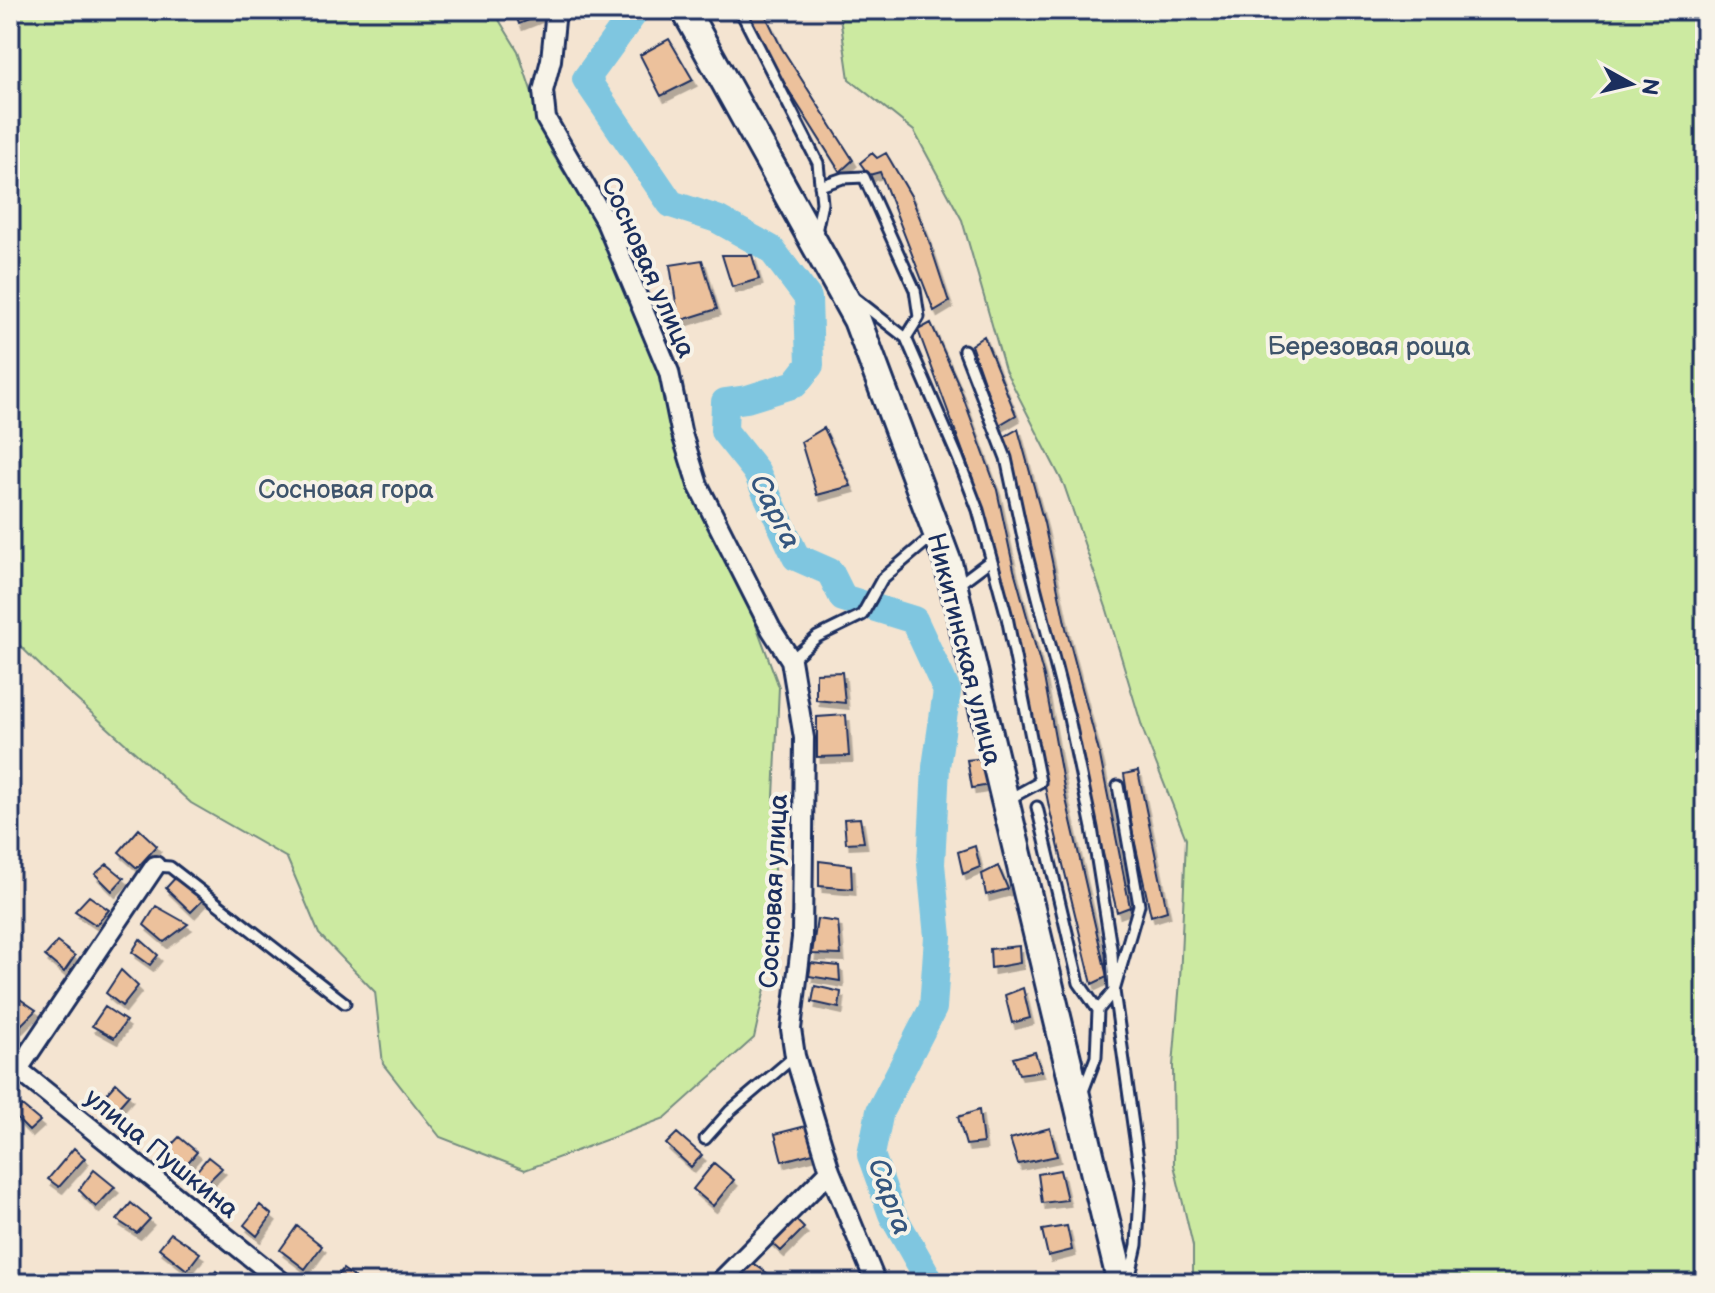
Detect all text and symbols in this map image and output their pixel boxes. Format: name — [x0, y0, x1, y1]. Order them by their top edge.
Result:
north arrow — [1591, 44, 1671, 124]
text: N — [1635, 77, 1664, 97]
street label: Сосновая улица — [594, 172, 701, 363]
park label: Березовая роща — [1267, 332, 1471, 363]
water label: Сарга — [742, 469, 807, 554]
park label: Сосновая гора — [258, 475, 434, 506]
street label: Никитинская улица — [920, 530, 1007, 769]
street label: Сосновая улица — [754, 793, 795, 989]
street label: улица Пушкина — [78, 1083, 244, 1226]
water label: Сарга — [861, 1154, 919, 1239]

